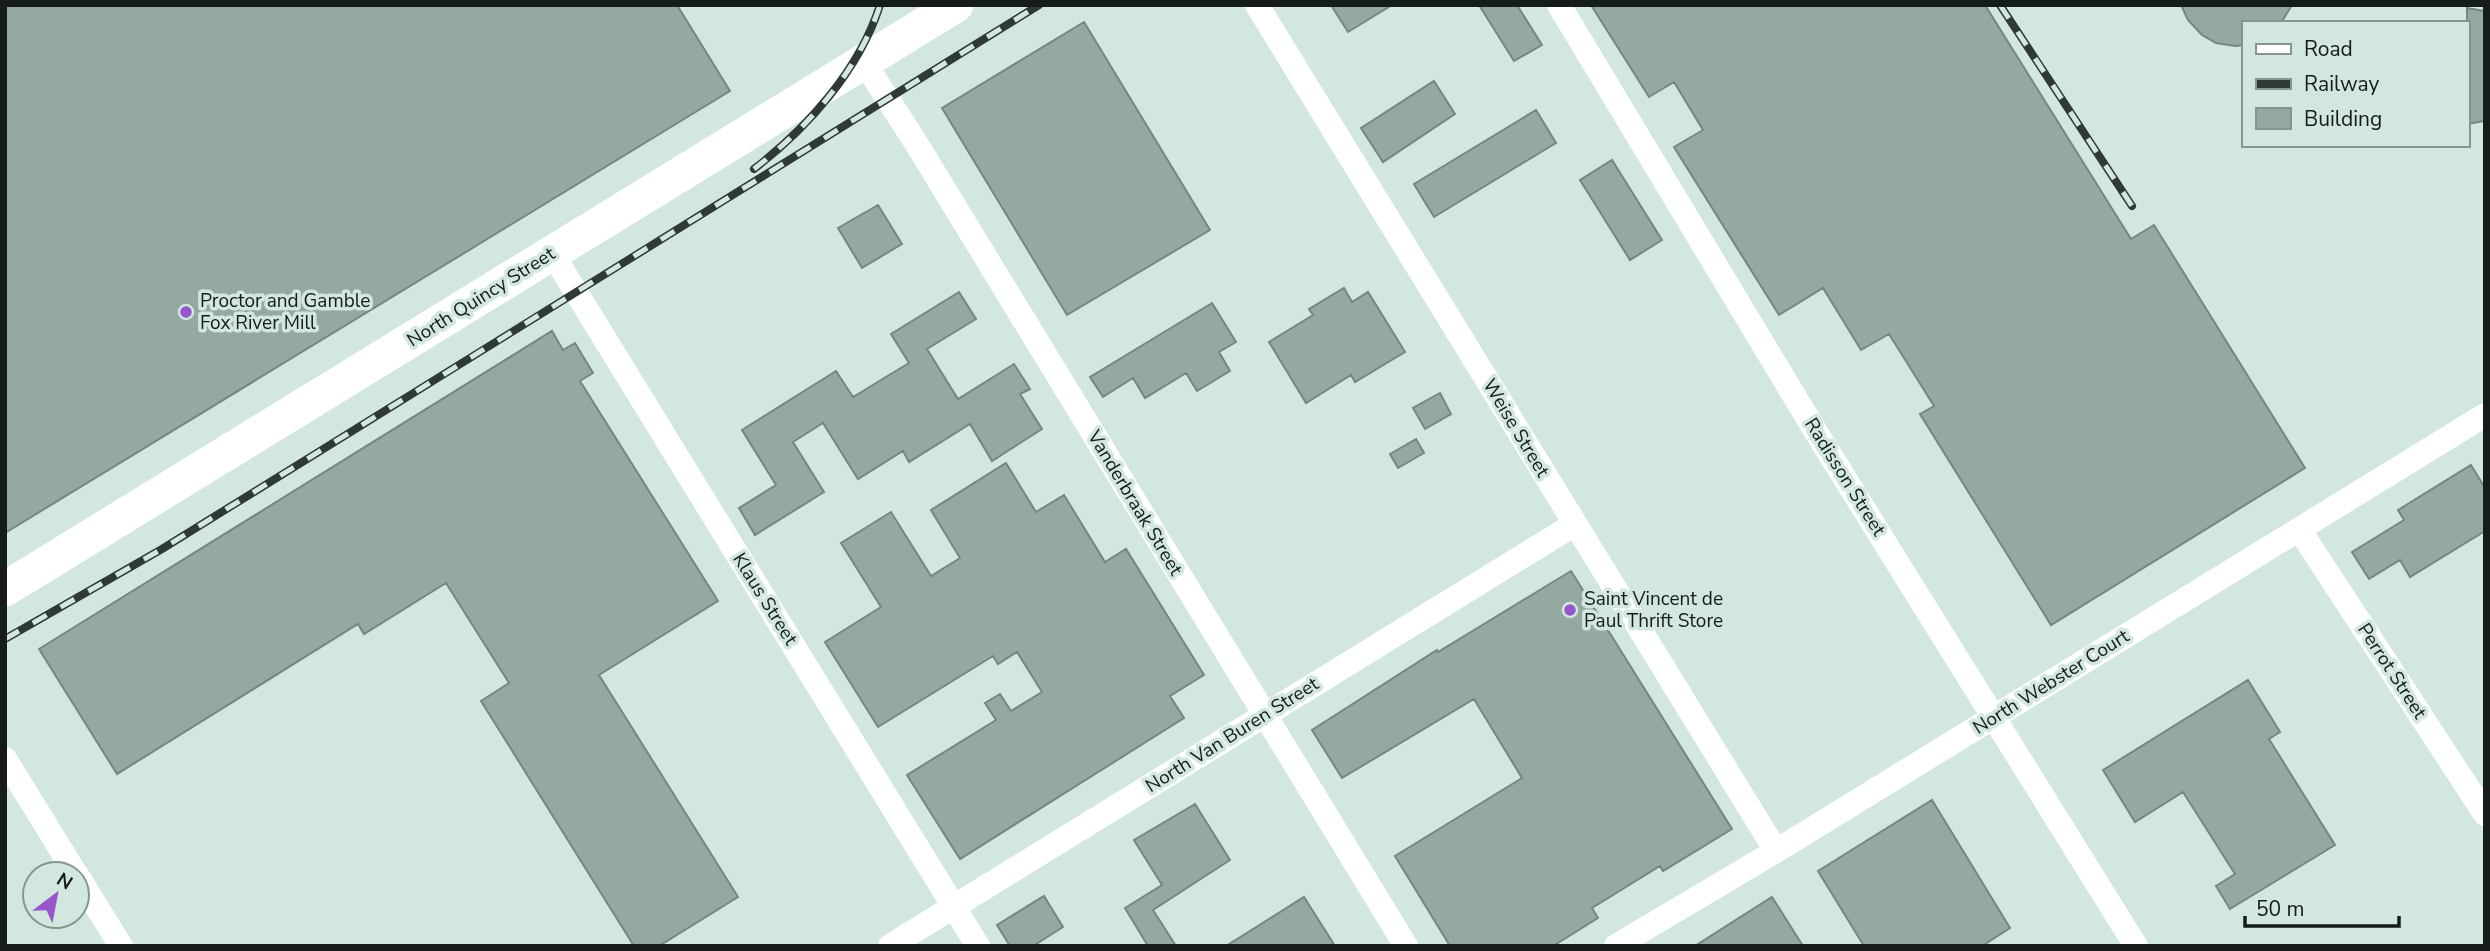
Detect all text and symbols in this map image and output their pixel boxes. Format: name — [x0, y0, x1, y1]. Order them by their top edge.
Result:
legend — [2242, 21, 2469, 147]
text: Road — [2304, 35, 2353, 63]
text: Railway — [2304, 70, 2379, 98]
text: Building — [2304, 105, 2382, 133]
street label: North Quincy Street — [402, 241, 560, 353]
place label: Proctor and Gamble Fox River Mill — [200, 288, 370, 336]
marker: Proctor and Gamble Fox River Mill — [178, 304, 194, 320]
street label: Weise Street — [1476, 374, 1556, 482]
street label: Radisson Street — [1798, 413, 1892, 541]
street label: Vanderbraak Street — [1081, 425, 1189, 581]
street label: Klaus Street — [726, 548, 804, 650]
place label: Saint Vincent de Paul Thrift Store — [1584, 586, 1723, 634]
marker: Saint Vincent de Paul Thrift Store — [1562, 602, 1578, 618]
street label: Perrot Street — [2351, 618, 2433, 724]
street label: North Webster Court — [1968, 623, 2134, 741]
street label: North Van Buren Street — [1140, 671, 1324, 799]
north arrow — [21, 860, 91, 930]
text: N — [52, 867, 77, 896]
scale bar — [2245, 884, 2399, 928]
text: 50 m — [2256, 895, 2305, 923]

